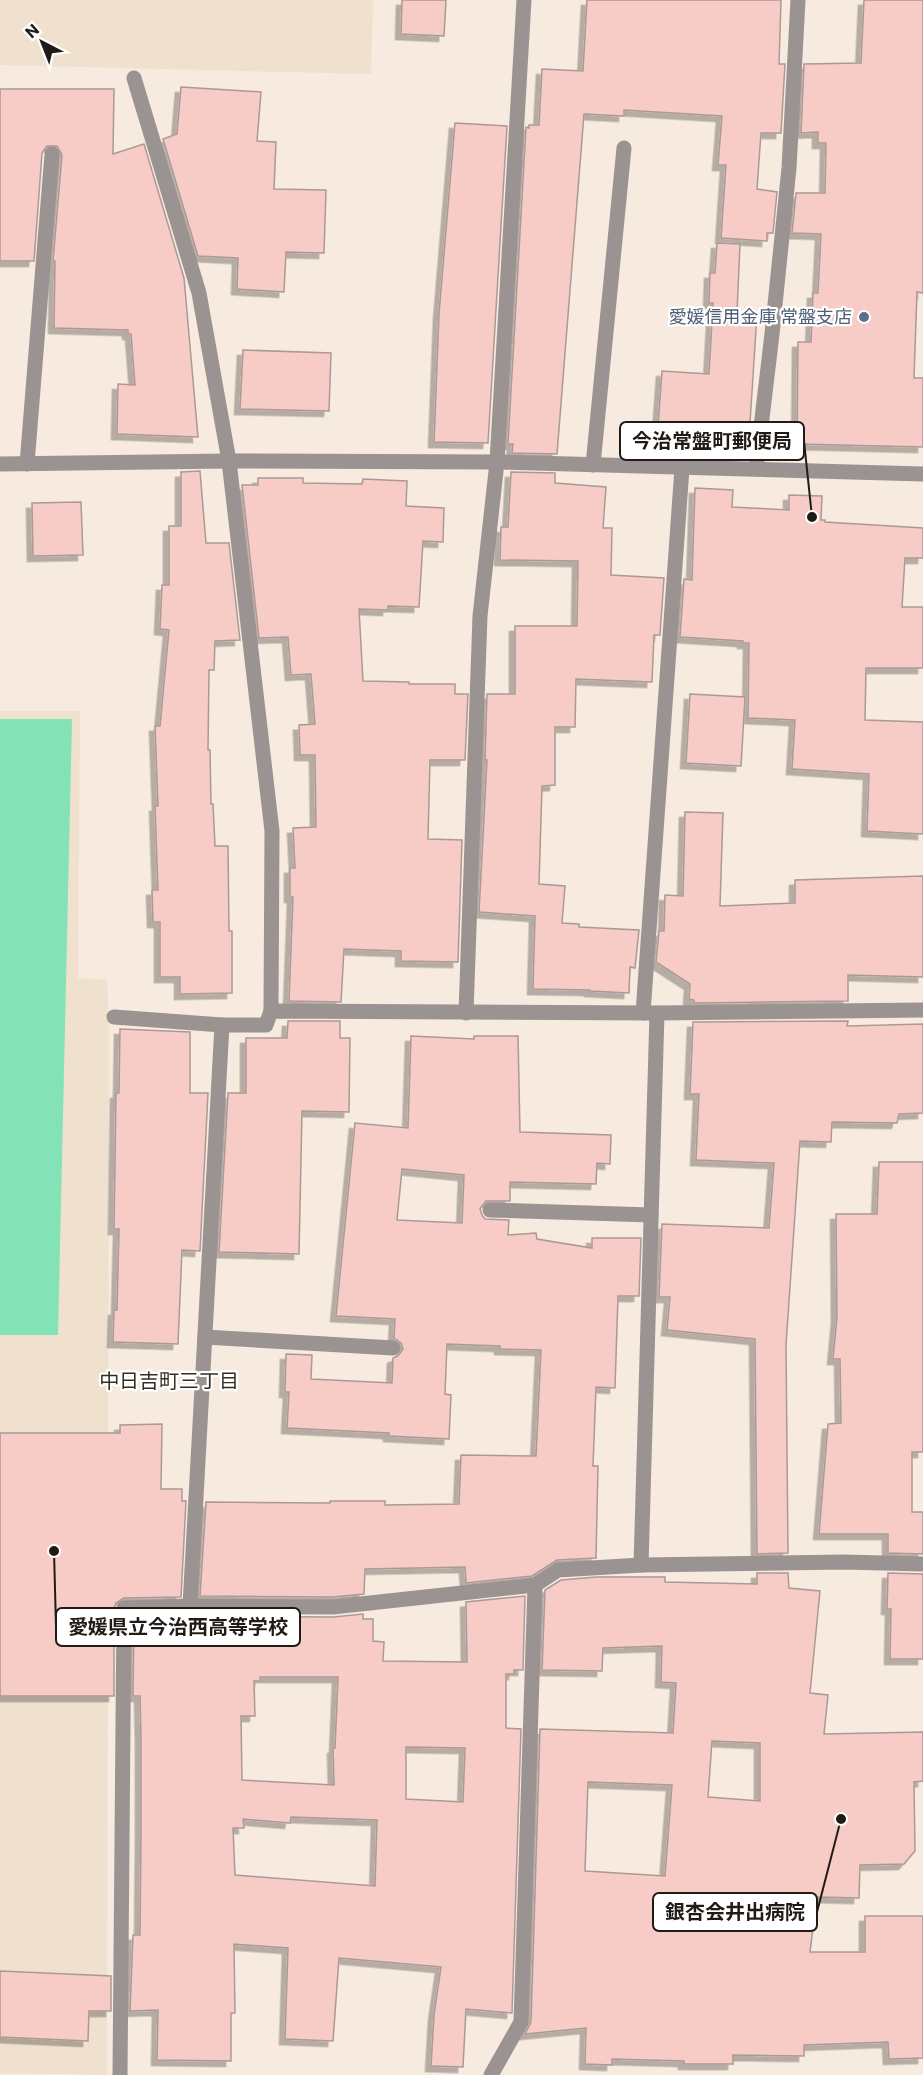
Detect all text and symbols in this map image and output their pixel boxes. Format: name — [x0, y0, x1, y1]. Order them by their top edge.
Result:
north arrow — [12, 12, 72, 72]
text: N — [21, 19, 42, 42]
place label: 愛媛信用金庫 常盤支店 — [669, 305, 852, 327]
marker: 愛媛信用金庫 常盤支店 — [857, 310, 871, 324]
callout: 今治常盤町郵便局 — [620, 422, 804, 460]
text: 今治常盤町郵便局 — [632, 428, 792, 452]
district label: 中日吉町三丁目 — [99, 1368, 239, 1392]
callout: 愛媛県立今治西高等学校 — [56, 1608, 300, 1646]
text: 愛媛県立今治西高等学校 — [68, 1614, 288, 1638]
callout: 銀杏会井出病院 — [653, 1893, 817, 1931]
text: 銀杏会井出病院 — [665, 1899, 805, 1923]

